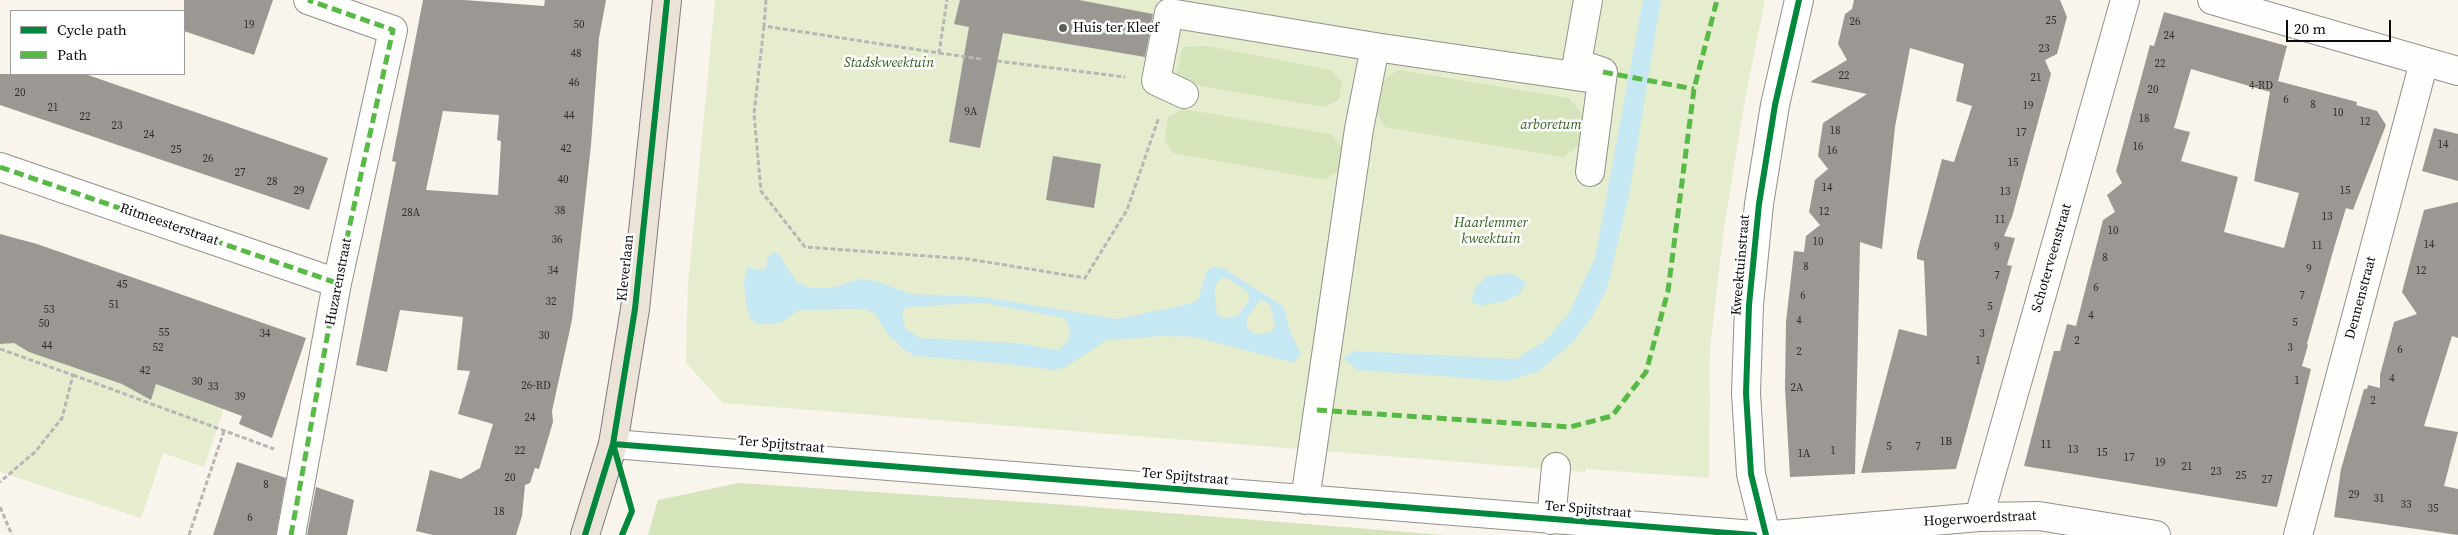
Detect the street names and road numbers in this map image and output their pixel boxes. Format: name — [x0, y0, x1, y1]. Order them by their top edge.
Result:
street label: Ritmeesterstraat — [117, 200, 221, 250]
street label: Schoterveenstraat — [2028, 202, 2076, 314]
street label: Kweektuinstraat — [1728, 214, 1754, 316]
street label: Kleverlaan — [614, 234, 638, 302]
street label: Huzarenstraat — [322, 237, 356, 327]
street label: Dennenstraat — [2342, 255, 2380, 341]
street label: Ter Spijtstraat — [737, 433, 825, 457]
street label: Ter Spijtstraat — [1141, 465, 1229, 489]
street label: Ter Spijtstraat — [1544, 498, 1632, 522]
street label: Hogerwoerdstraat — [1923, 508, 2037, 530]

